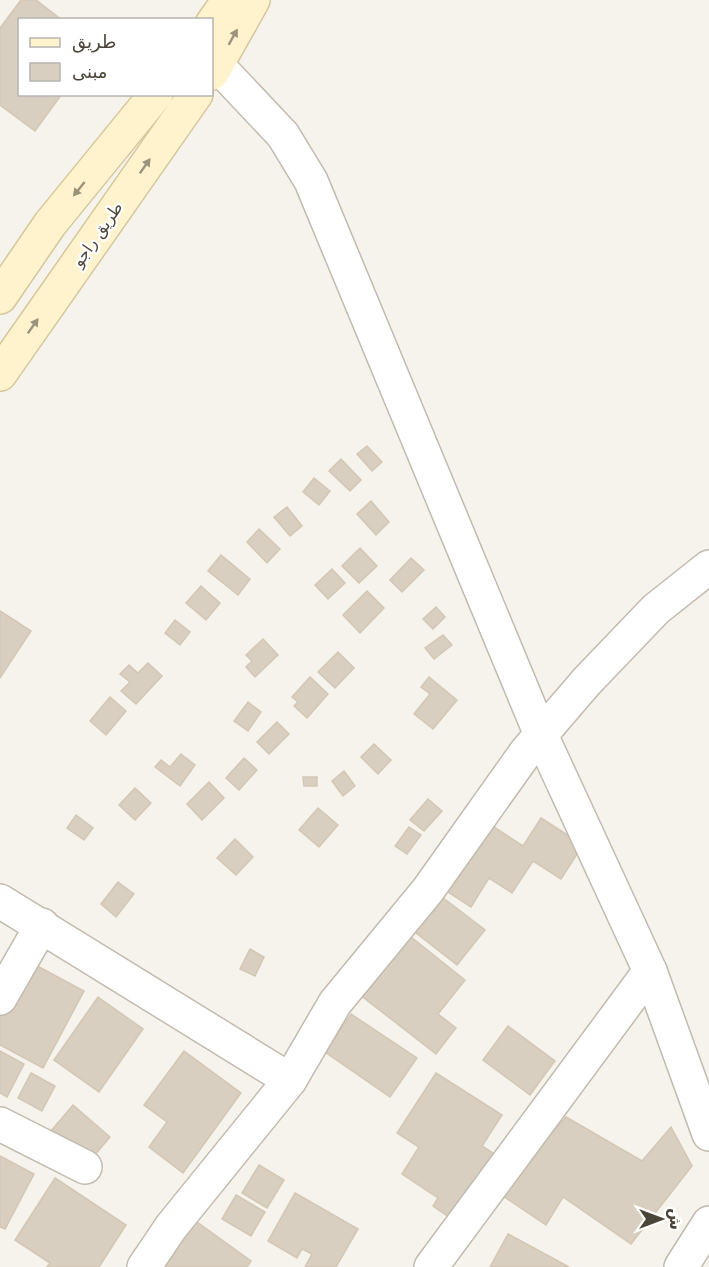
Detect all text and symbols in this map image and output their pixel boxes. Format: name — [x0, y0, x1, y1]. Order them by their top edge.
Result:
legend — [18, 18, 213, 96]
one-way arrow — [228, 28, 238, 45]
text: طريق — [72, 31, 116, 53]
text: مبنى — [72, 61, 108, 82]
one-way arrow — [139, 158, 150, 174]
one-way arrow — [73, 181, 86, 197]
street label: طريق راجو — [68, 198, 127, 272]
one-way arrow — [27, 318, 39, 334]
north arrow — [631, 1189, 691, 1249]
text: ش — [666, 1208, 685, 1230]

